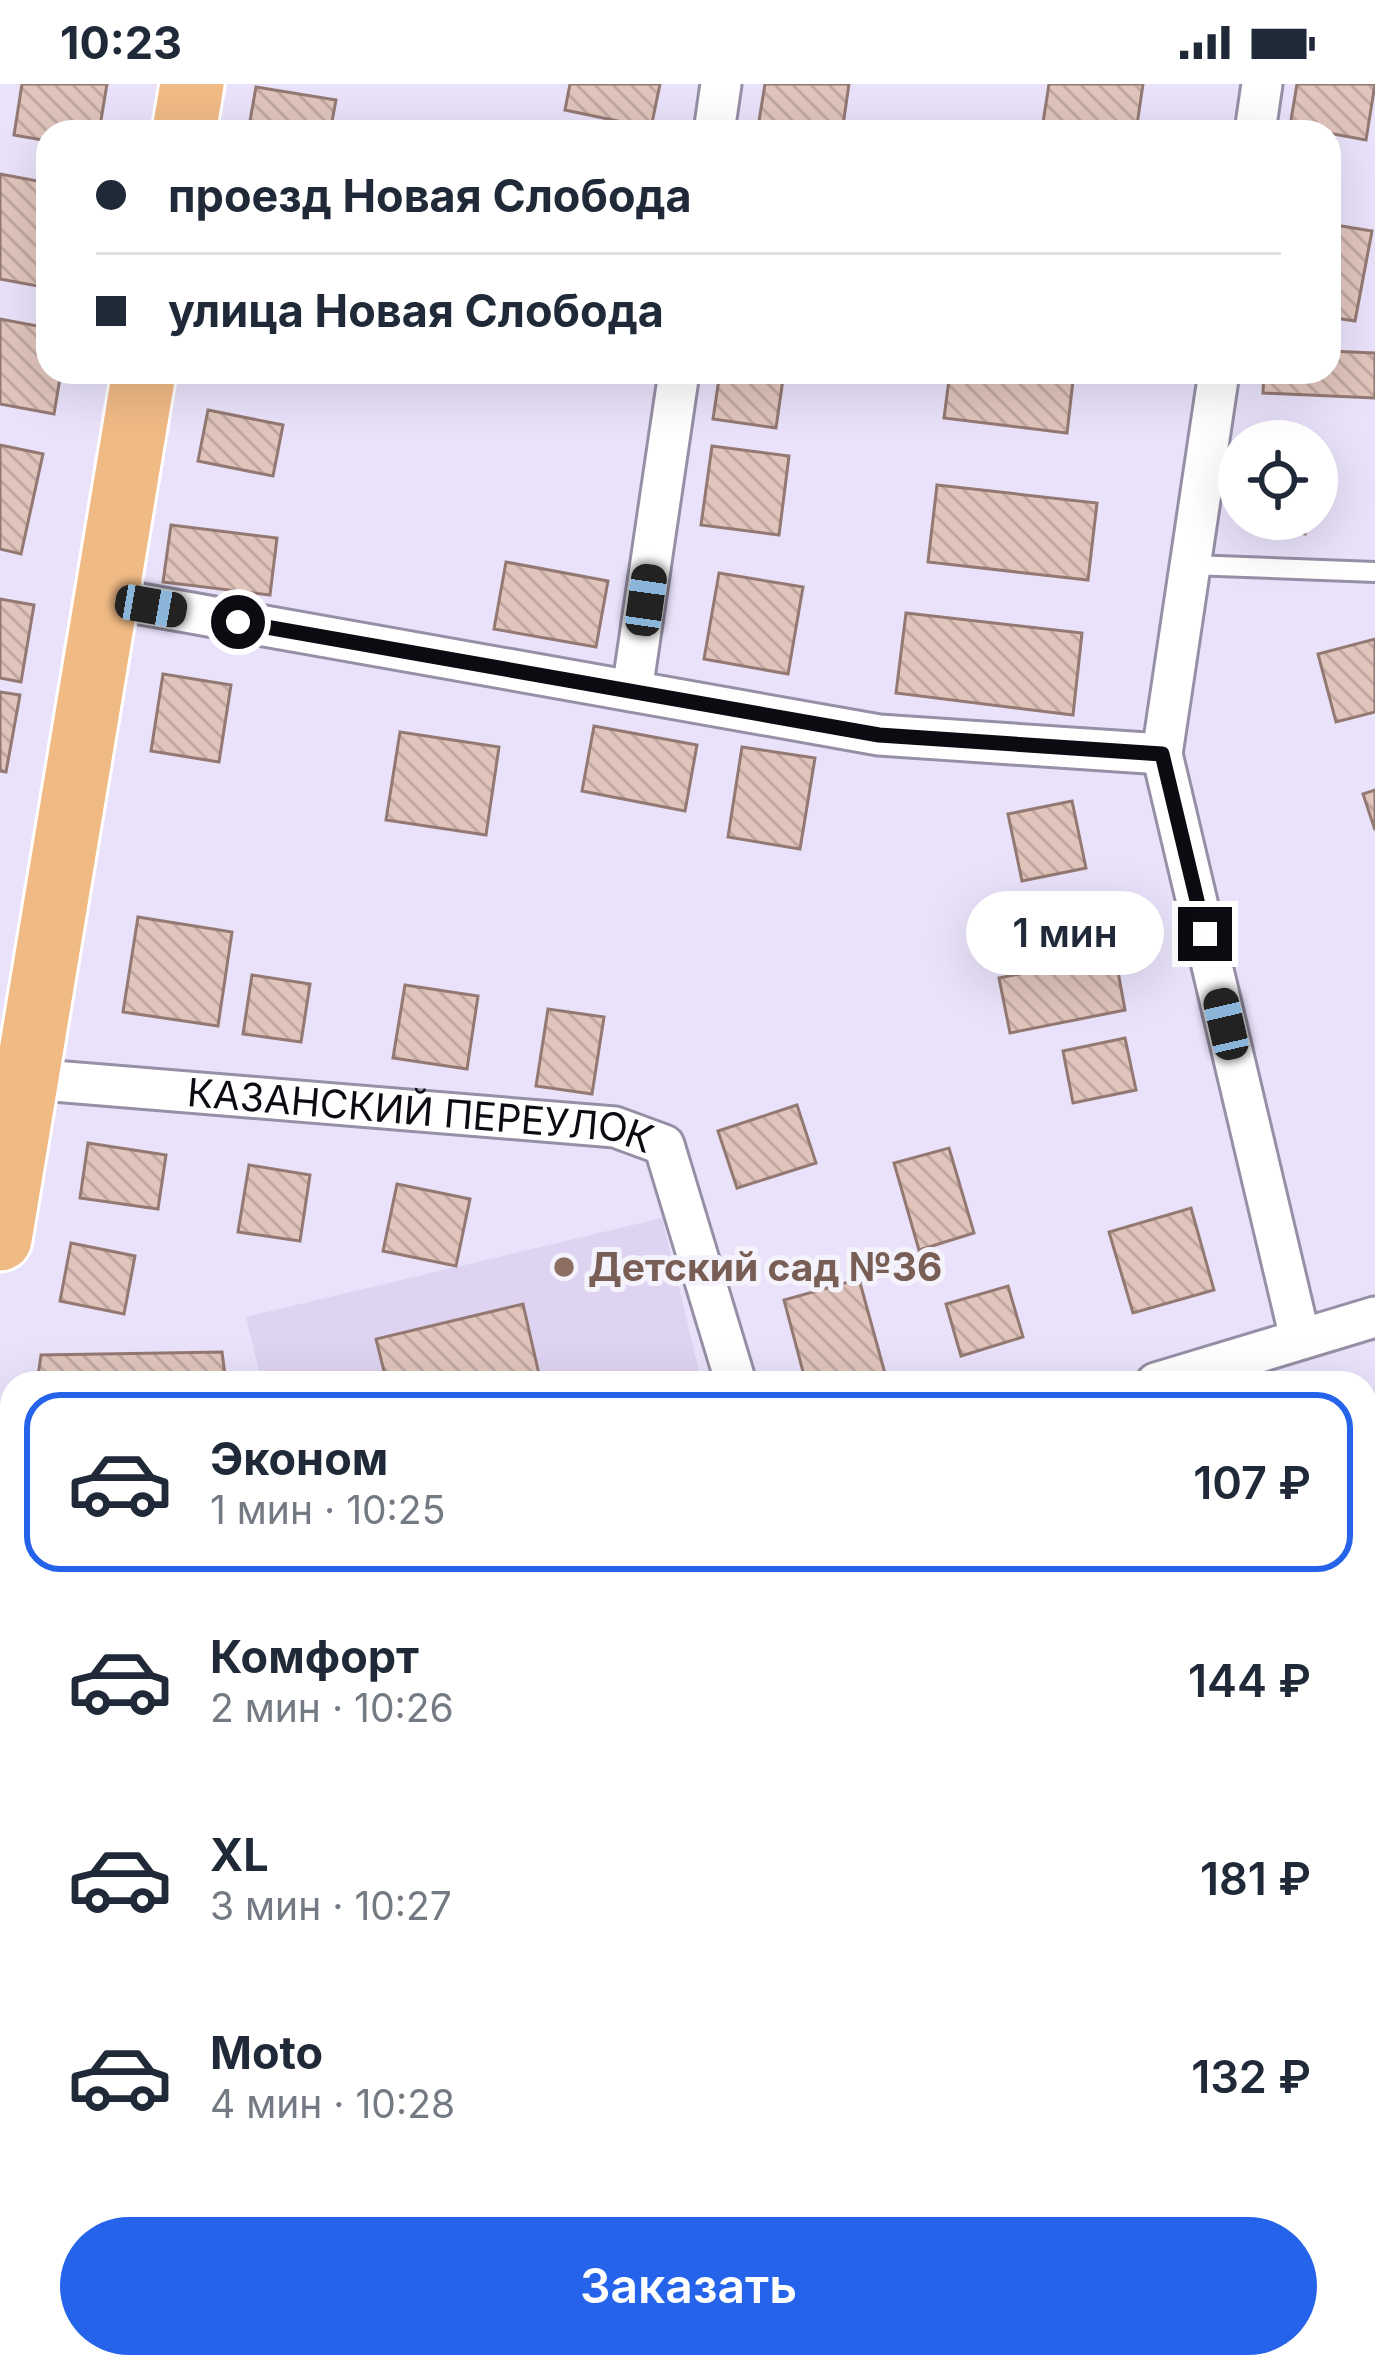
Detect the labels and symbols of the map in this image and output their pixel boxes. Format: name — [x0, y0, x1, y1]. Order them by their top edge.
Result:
car — [623, 562, 669, 638]
car — [112, 582, 190, 630]
route start — [211, 595, 265, 649]
callout: 1 мин — [965, 892, 1163, 976]
route end — [1178, 907, 1232, 961]
car — [1200, 985, 1252, 1063]
street label: КАЗАНСКИЙ ПЕРЕУЛОК — [185, 1068, 660, 1162]
place label: Детский сад №36 — [588, 1243, 942, 1290]
marker: Детский сад №36 — [551, 1254, 577, 1280]

